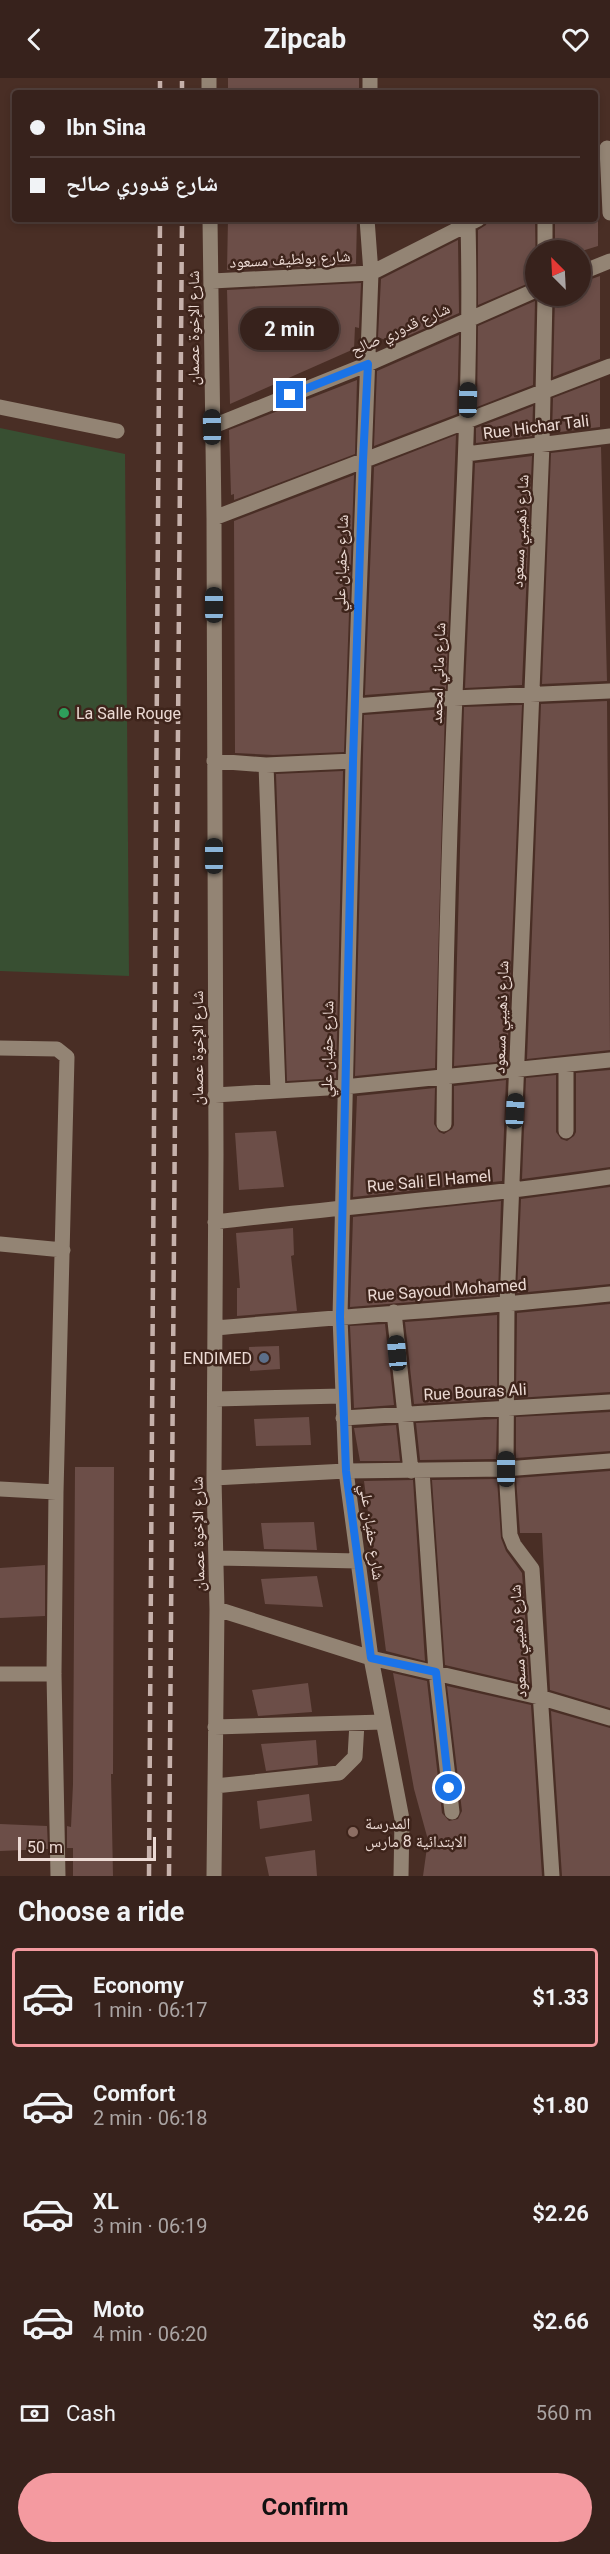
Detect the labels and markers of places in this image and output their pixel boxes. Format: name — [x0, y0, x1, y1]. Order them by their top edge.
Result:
place label: La Salle Rouge — [76, 704, 181, 723]
marker: La Salle Rouge — [57, 706, 71, 720]
place label: ENDIMED — [183, 1349, 252, 1368]
marker: ENDIMED — [257, 1351, 271, 1365]
place label: المدرسة الابتدائية 8 مارس — [365, 1814, 467, 1852]
marker: المدرسة الابتدائية 8 مارس — [346, 1825, 360, 1839]

